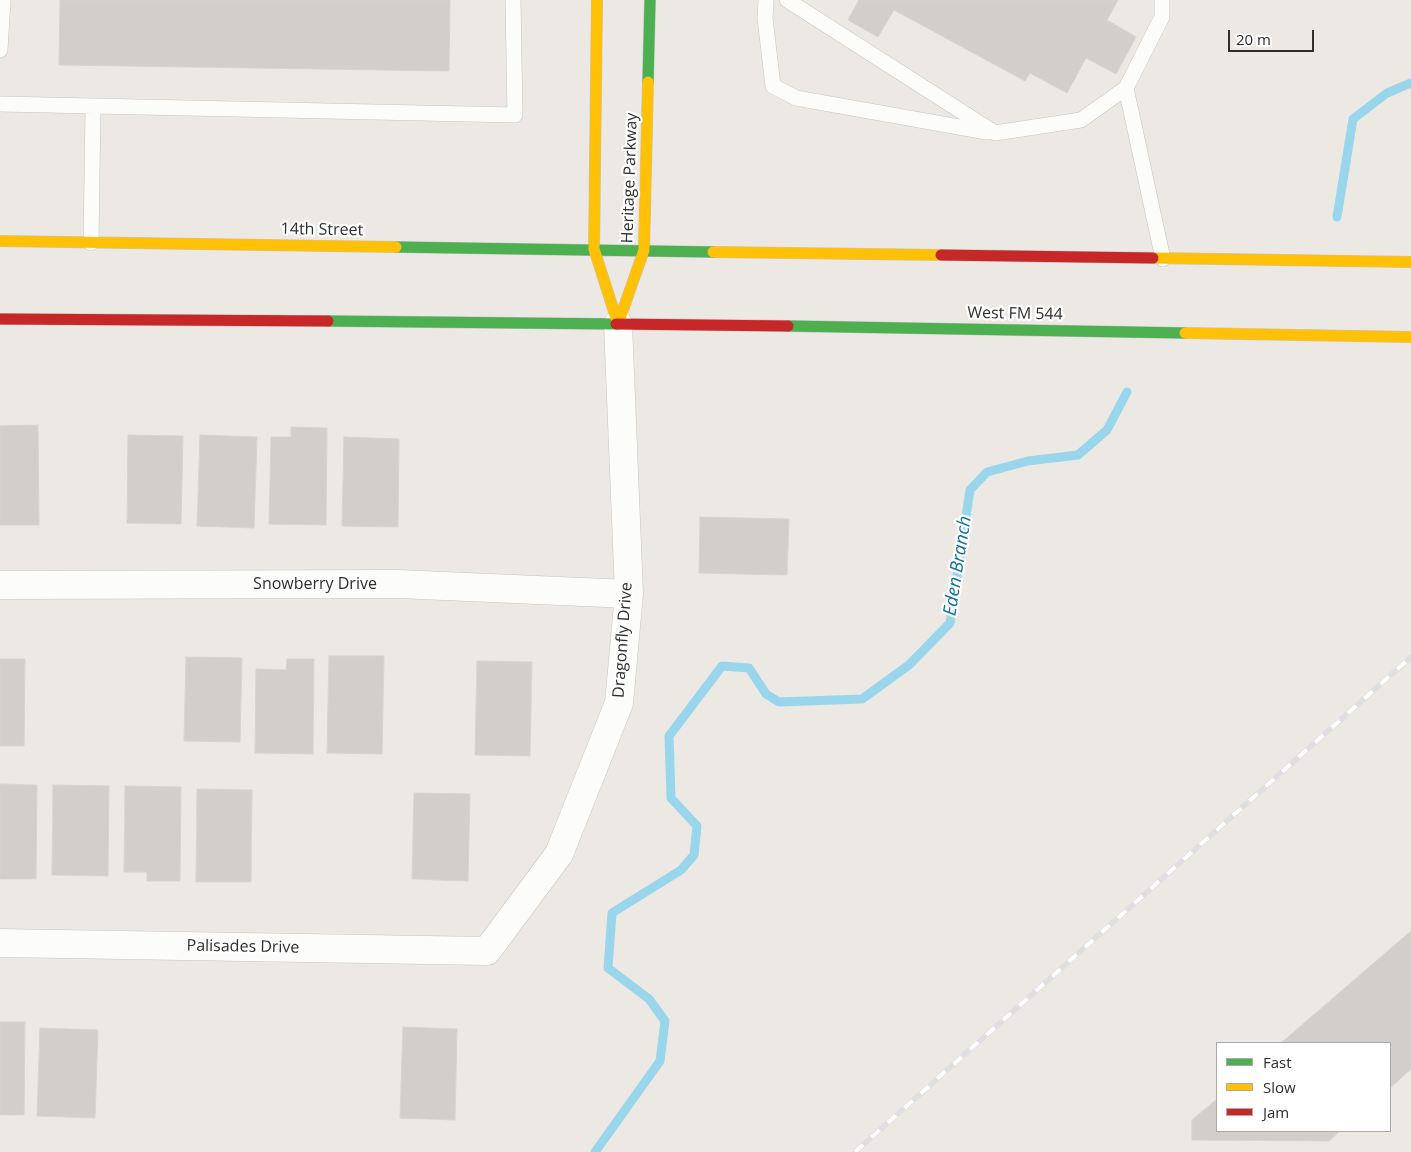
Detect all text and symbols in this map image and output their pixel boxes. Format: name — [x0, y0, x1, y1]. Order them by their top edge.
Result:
scale bar — [1231, 20, 1317, 52]
text: 20 m — [1236, 29, 1271, 49]
street label: Heritage Parkway — [618, 112, 642, 244]
street label: 14th Street — [281, 220, 363, 240]
street label: West FM 544 — [967, 304, 1063, 324]
water label: Eden Branch — [939, 515, 977, 617]
street label: Snowberry Drive — [253, 574, 377, 594]
street label: Dragonfly Drive — [609, 582, 637, 698]
street label: Palisades Drive — [186, 936, 300, 958]
legend — [1216, 1042, 1391, 1132]
text: Fast — [1263, 1052, 1292, 1072]
text: Slow — [1263, 1077, 1296, 1097]
text: Jam — [1263, 1102, 1289, 1122]

